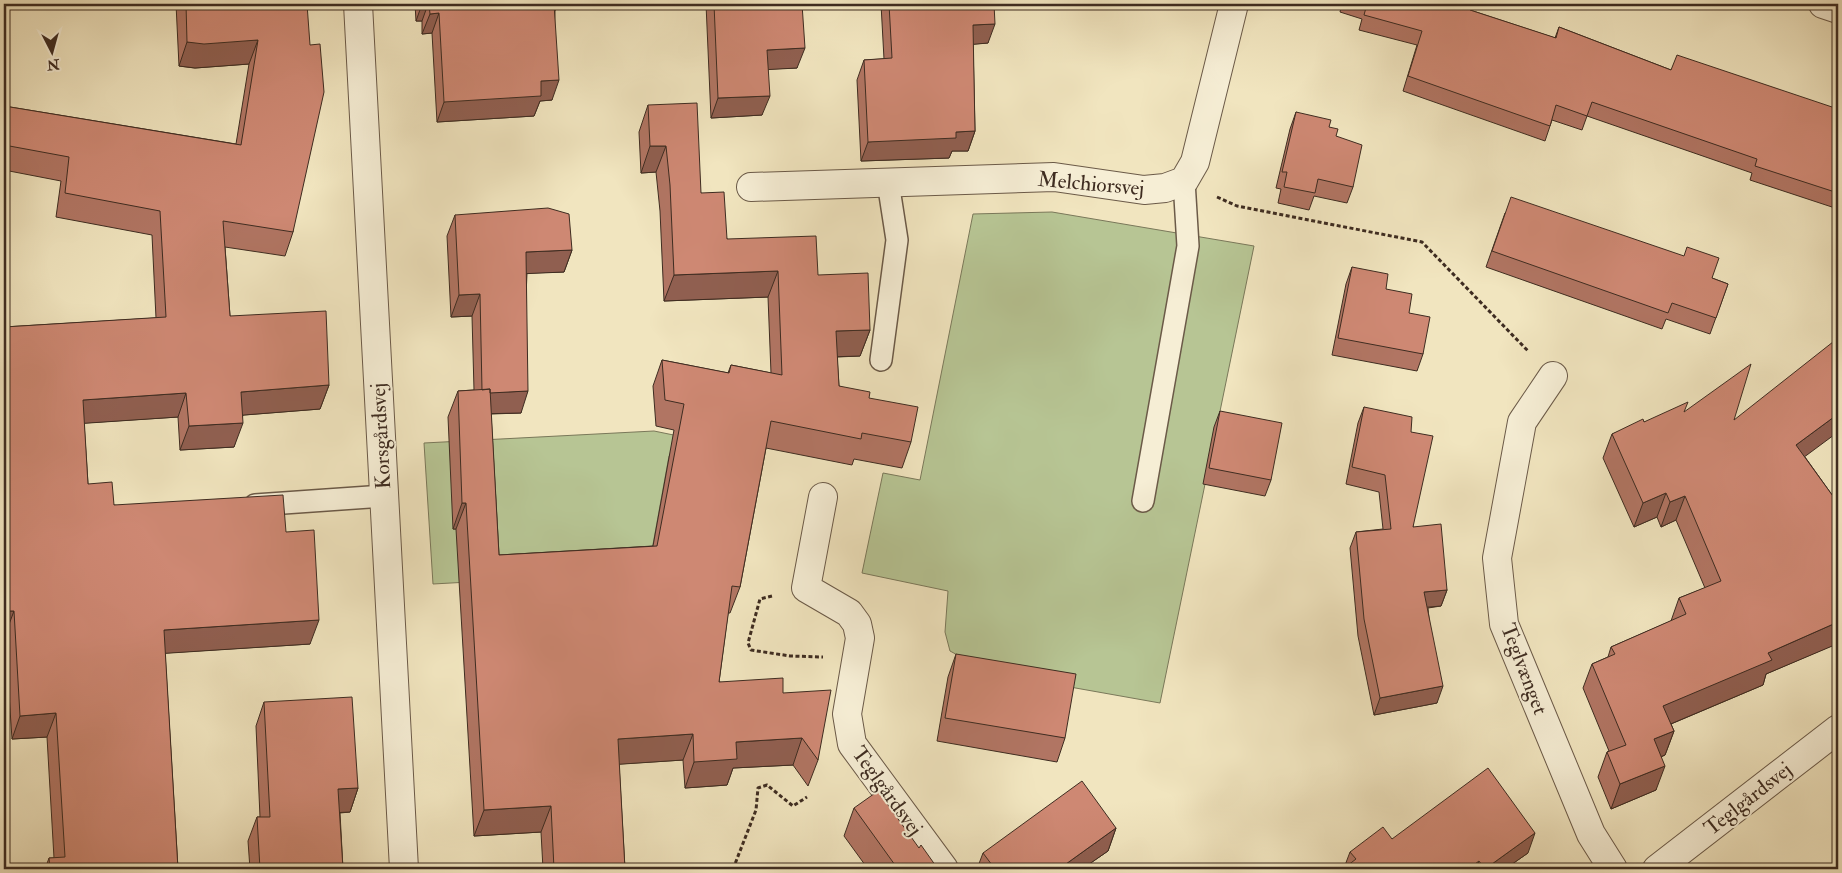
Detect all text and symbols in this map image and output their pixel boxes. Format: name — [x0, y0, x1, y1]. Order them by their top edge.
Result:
north arrow — [28, 28, 78, 78]
text: N — [46, 55, 61, 74]
street label: Melchiorsvej — [1037, 166, 1145, 202]
street label: Korsgårdsvej — [365, 382, 397, 490]
street label: Teglvænget — [1494, 619, 1554, 719]
street label: Teglgårdsvej — [845, 741, 929, 841]
street label: Teglgårdsvej — [1699, 756, 1797, 842]

